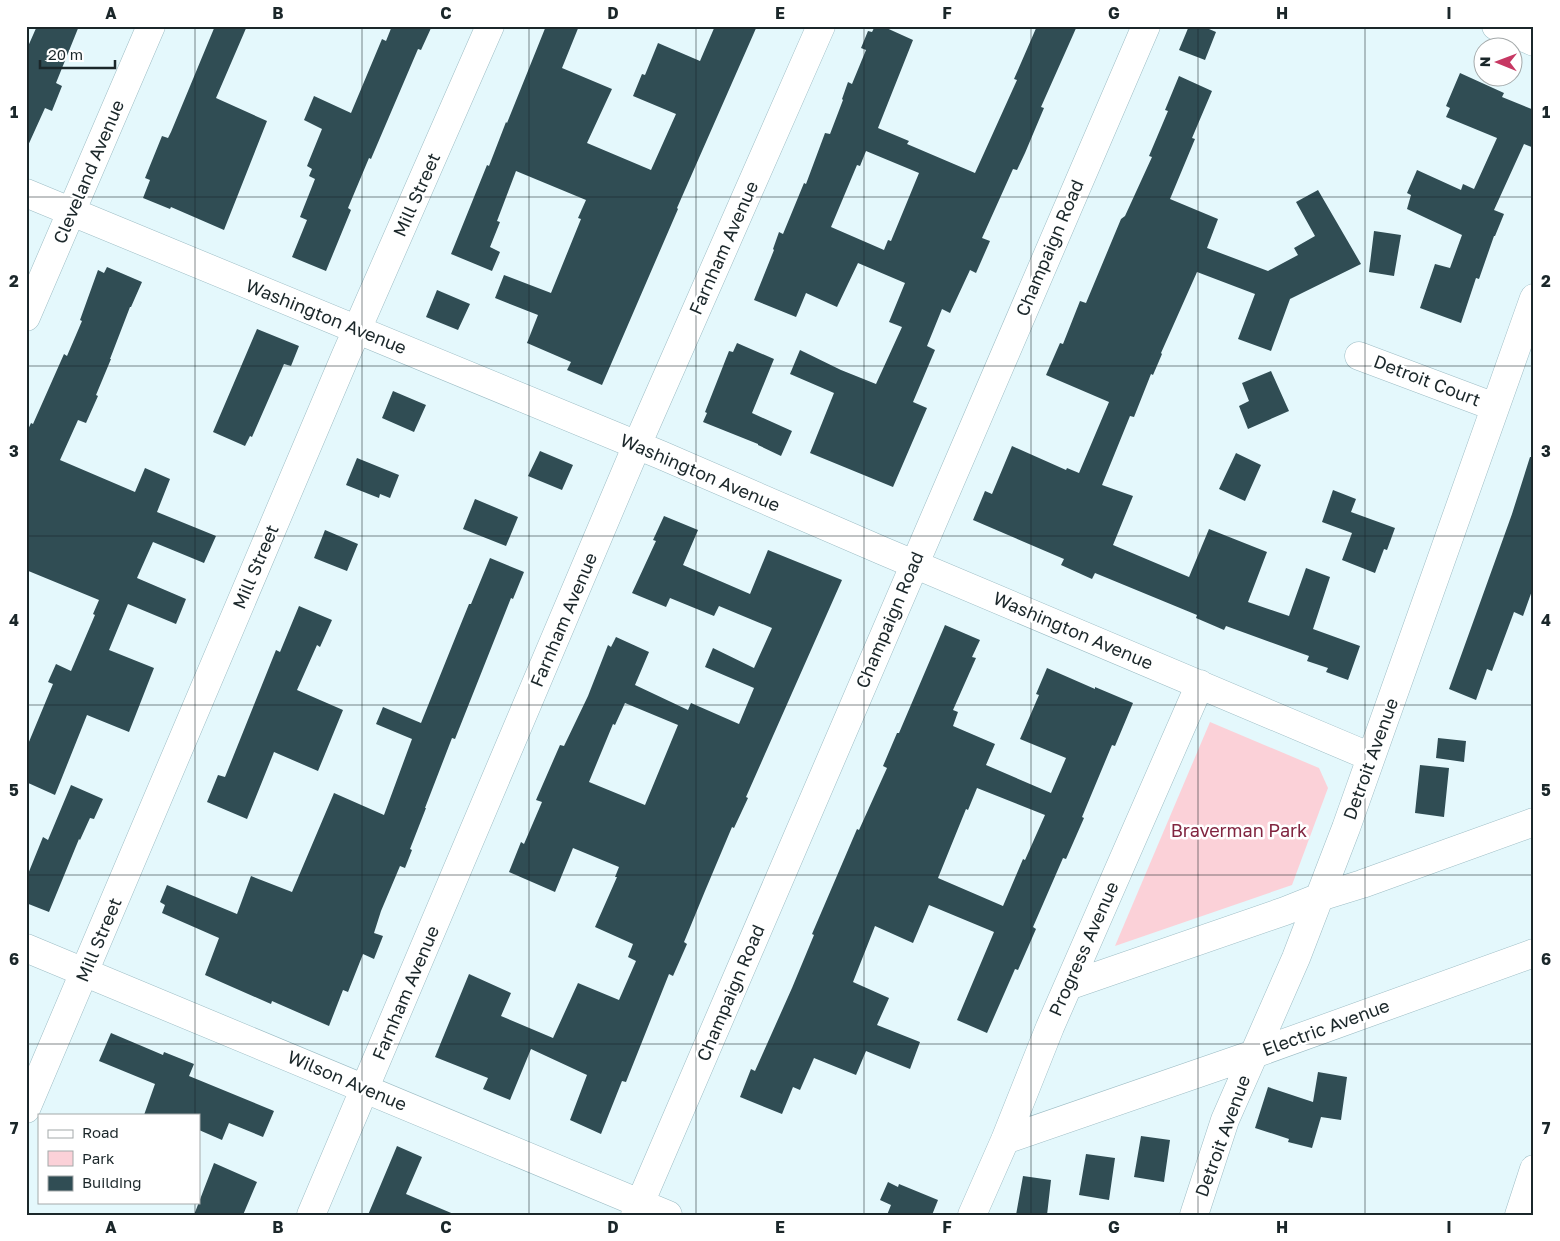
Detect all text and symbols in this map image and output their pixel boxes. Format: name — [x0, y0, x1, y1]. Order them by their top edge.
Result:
text: A — [105, 3, 117, 23]
text: B — [272, 3, 284, 23]
text: C — [440, 3, 452, 23]
text: D — [607, 3, 619, 23]
text: E — [775, 3, 785, 23]
text: F — [942, 3, 952, 23]
text: G — [1108, 3, 1120, 23]
text: H — [1276, 3, 1288, 23]
text: I — [1446, 3, 1452, 23]
scale bar — [40, 38, 115, 70]
north arrow — [1472, 38, 1522, 88]
text: 20 m — [48, 45, 83, 63]
text: N — [1476, 56, 1493, 67]
street label: Cleveland Avenue — [48, 96, 128, 247]
text: 1 — [10, 102, 18, 122]
text: 1 — [1542, 102, 1550, 122]
street label: Mill Street — [388, 149, 444, 240]
street label: Champaign Road — [1010, 176, 1088, 319]
street label: Farnham Avenue — [684, 177, 762, 318]
text: 2 — [9, 271, 19, 291]
text: 2 — [1541, 271, 1551, 291]
street label: Washington Avenue — [243, 274, 410, 358]
street label: Detroit Court — [1371, 350, 1484, 411]
street label: Washington Avenue — [617, 428, 784, 516]
text: 3 — [9, 441, 19, 461]
text: 3 — [1541, 441, 1551, 461]
street label: Mill Street — [227, 521, 283, 612]
street label: Champaign Road — [850, 548, 928, 691]
street label: Farnham Avenue — [525, 549, 601, 690]
street label: Washington Avenue — [990, 586, 1157, 674]
text: 4 — [9, 610, 19, 630]
text: 4 — [1541, 610, 1551, 630]
street label: Detroit Avenue — [1338, 695, 1402, 823]
text: 5 — [9, 780, 19, 800]
text: 5 — [1541, 780, 1551, 800]
park label: Braverman Park — [1171, 819, 1307, 841]
street label: Progress Avenue — [1044, 878, 1123, 1019]
street label: Mill Street — [70, 894, 126, 985]
street label: Champaign Road — [691, 921, 769, 1064]
street label: Farnham Avenue — [367, 922, 443, 1063]
text: 6 — [9, 949, 19, 969]
text: 6 — [1541, 949, 1551, 969]
street label: Electric Avenue — [1259, 994, 1392, 1060]
street label: Wilson Avenue — [284, 1045, 410, 1115]
street label: Detroit Avenue — [1190, 1072, 1254, 1200]
legend — [38, 1114, 200, 1204]
text: 7 — [10, 1118, 19, 1138]
text: 7 — [1542, 1118, 1551, 1138]
text: Road — [82, 1123, 119, 1141]
text: Park — [82, 1149, 115, 1167]
text: Building — [82, 1173, 142, 1191]
text: A — [105, 1217, 117, 1237]
text: B — [272, 1217, 284, 1237]
text: C — [440, 1217, 452, 1237]
text: D — [607, 1217, 619, 1237]
text: E — [775, 1217, 785, 1237]
text: F — [942, 1217, 952, 1237]
text: G — [1108, 1217, 1120, 1237]
text: H — [1276, 1217, 1288, 1237]
text: I — [1446, 1217, 1452, 1237]

